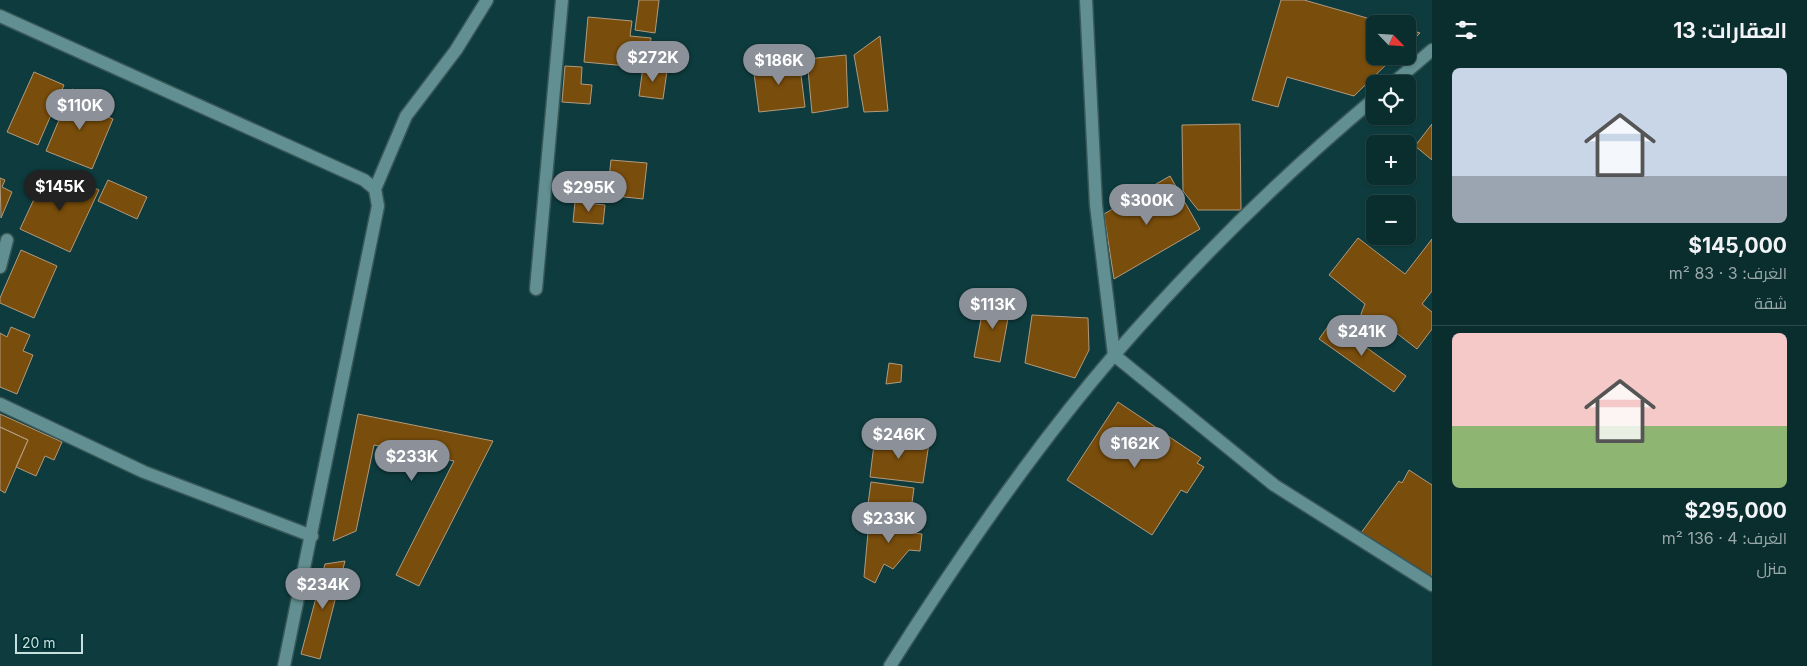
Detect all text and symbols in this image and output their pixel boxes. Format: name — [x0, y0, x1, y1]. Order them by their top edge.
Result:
north arrow — [1366, 15, 1416, 65]
map controls — [1366, 15, 1416, 245]
icon: filters — [1452, 16, 1480, 44]
text: العقارات: 13 — [1673, 18, 1787, 43]
pin: $272K — [618, 41, 688, 83]
pin: $186K — [744, 44, 814, 86]
text: $272K — [627, 47, 679, 67]
text: $186K — [754, 50, 804, 70]
button: locate — [1366, 75, 1416, 125]
pin: $110K — [45, 88, 115, 131]
text: $110K — [57, 95, 103, 115]
icon: home — [1575, 100, 1665, 190]
button: + — [1366, 135, 1416, 185]
pin: $145K — [25, 170, 95, 212]
pin: $295K — [554, 170, 624, 213]
text: $145K — [35, 176, 85, 196]
text: $295K — [563, 177, 615, 197]
pin: $300K — [1112, 184, 1182, 226]
text: $300K — [1120, 190, 1174, 210]
button: − — [1366, 195, 1416, 245]
text: $145,000 — [1688, 233, 1787, 258]
text: الغرف: 3 · 83 m² — [1669, 263, 1787, 283]
pin: $113K — [958, 288, 1028, 330]
text: شقة — [1754, 293, 1787, 313]
text: $113K — [970, 294, 1016, 314]
pin: $241K — [1327, 314, 1397, 357]
text: $241K — [1338, 321, 1386, 341]
icon: home — [1575, 366, 1665, 456]
pin: $246K — [864, 418, 934, 460]
text: $246K — [872, 424, 926, 444]
pin: $162K — [1100, 426, 1170, 469]
text: $162K — [1110, 433, 1160, 453]
pin: $233K — [377, 440, 447, 482]
text: $233K — [386, 446, 438, 466]
text: $295,000 — [1685, 498, 1787, 523]
pin: $233K — [854, 502, 924, 544]
text: $233K — [863, 508, 915, 528]
text: الغرف: 4 · 136 m² — [1662, 528, 1787, 548]
text: منزل — [1757, 558, 1787, 578]
pin: $234K — [288, 568, 358, 610]
text: $234K — [296, 574, 350, 594]
scale bar — [15, 631, 82, 654]
text: 20 m — [22, 634, 56, 651]

